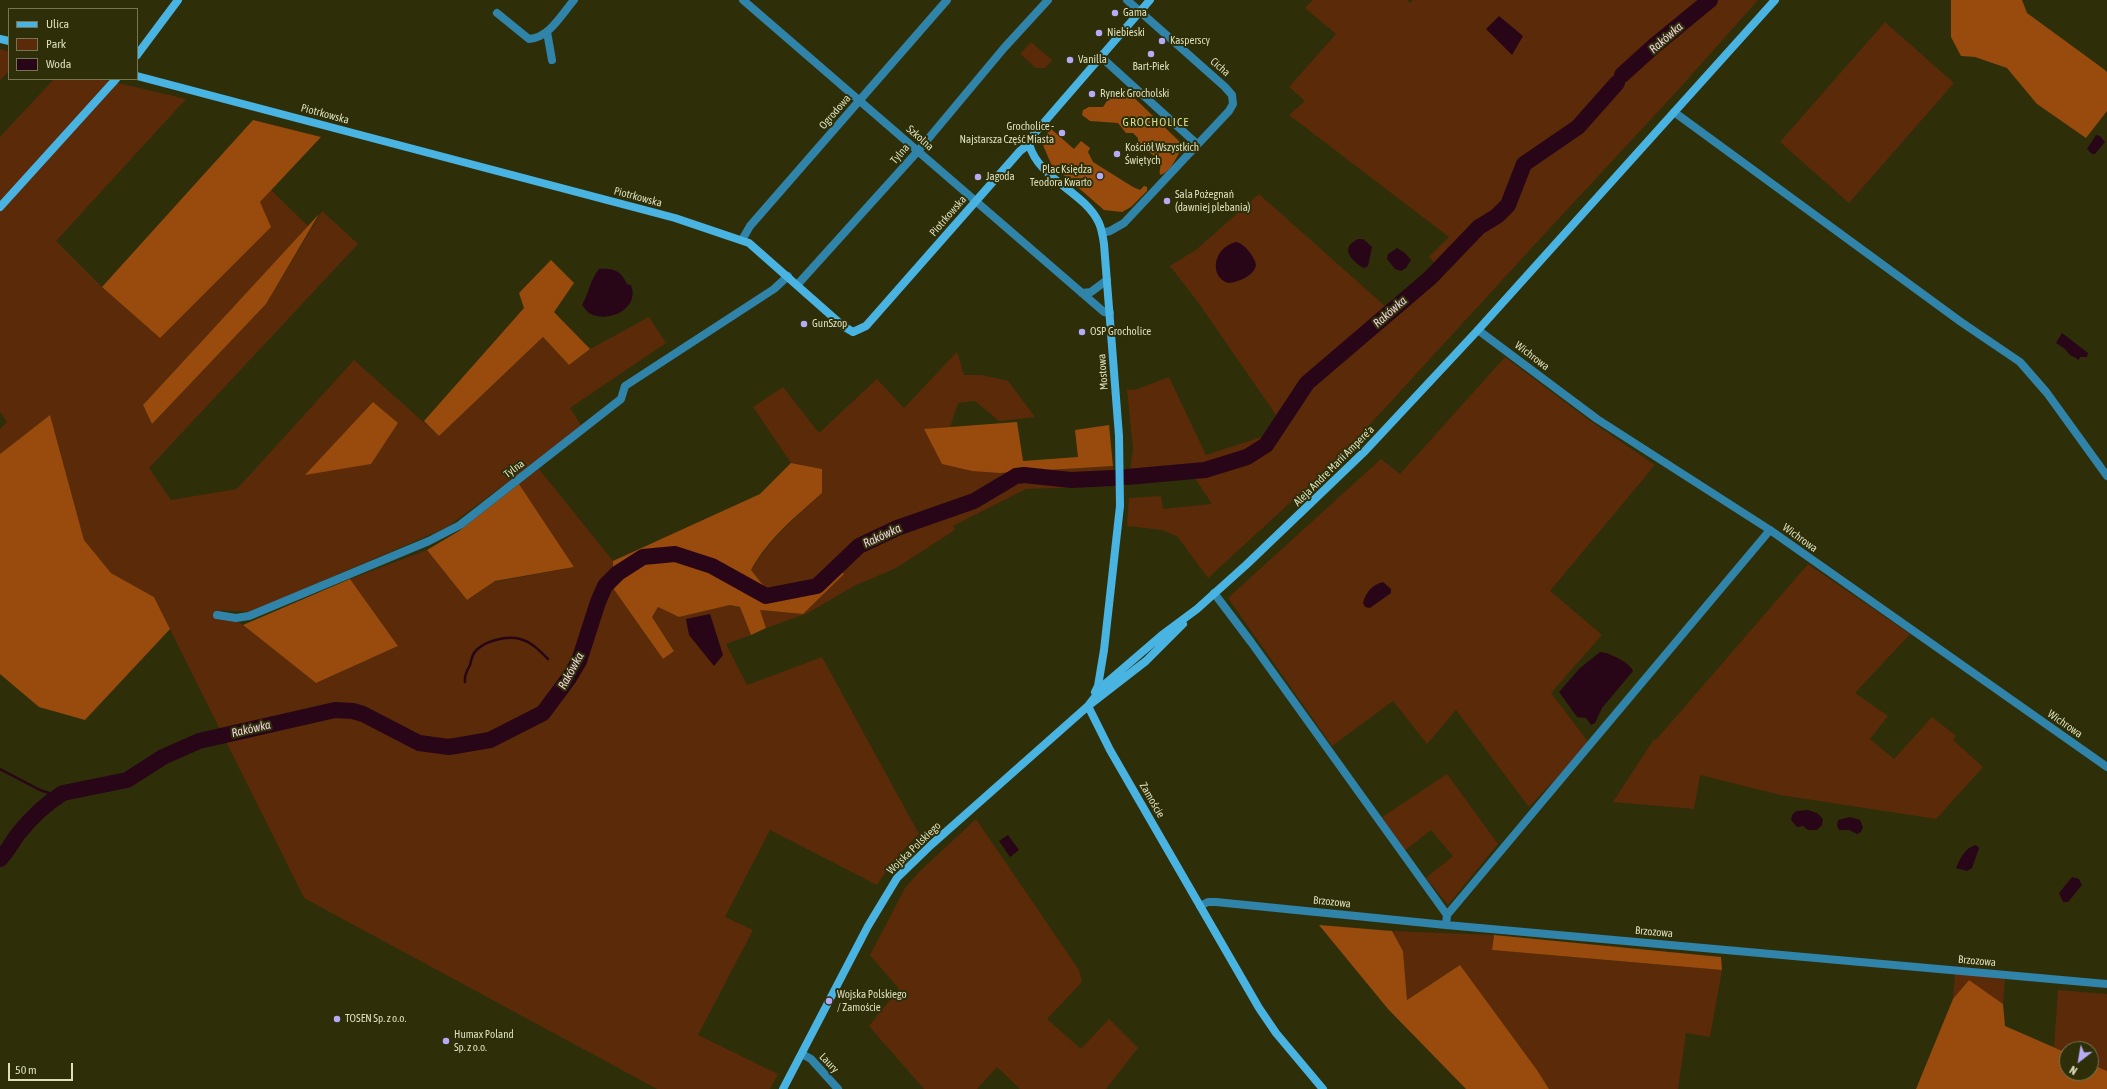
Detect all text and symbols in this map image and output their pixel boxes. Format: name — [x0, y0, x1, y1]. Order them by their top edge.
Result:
place label: Gama — [1123, 6, 1147, 20]
legend — [8, 8, 138, 80]
marker: Gama — [1110, 8, 1120, 18]
text: Ulica — [46, 17, 69, 31]
water label: Rakówka — [1646, 19, 1686, 57]
place label: Niebieski — [1107, 26, 1145, 40]
marker: Niebieski — [1094, 28, 1104, 38]
place label: Kasperscy — [1170, 34, 1210, 48]
marker: Kasperscy — [1157, 36, 1167, 46]
text: Park — [46, 37, 66, 51]
marker: Bart-Piek — [1146, 49, 1156, 59]
place label: Vanilla — [1078, 53, 1107, 67]
marker: Vanilla — [1065, 55, 1075, 65]
street label: Cicha — [1207, 55, 1233, 79]
text: Woda — [46, 57, 71, 71]
place label: Bart-Piek — [1133, 60, 1169, 74]
place label: Rynek Grocholski — [1100, 87, 1169, 101]
marker: Rynek Grocholski — [1087, 89, 1097, 99]
street label: Ogrodowa — [816, 92, 854, 132]
street label: Piotrkowska — [299, 101, 351, 127]
district label: GROCHOLICE — [1123, 115, 1189, 129]
place label: Grocholice - Najstarsza Część Miasta — [960, 120, 1054, 146]
street label: Szkolna — [904, 123, 936, 153]
marker: Grocholice - Najstarsza Część Miasta — [1057, 128, 1067, 138]
street label: Tylna — [888, 141, 912, 167]
place label: Kościół Wszystkich Świętych — [1125, 141, 1199, 167]
marker: Kościół Wszystkich Świętych — [1112, 149, 1122, 159]
place label: Plac Księdza Teodora Kwarto — [1030, 163, 1092, 189]
place label: Jagoda — [986, 170, 1015, 184]
marker: Plac Księdza Teodora Kwarto — [1095, 171, 1105, 181]
marker: Jagoda — [973, 172, 983, 182]
street label: Piotrkowska — [612, 184, 664, 210]
place label: Sala Pożegnań (dawniej plebania) — [1175, 188, 1250, 214]
street label: Piotrkowska — [927, 193, 969, 239]
marker: Sala Pożegnań (dawniej plebania) — [1162, 196, 1172, 206]
water label: Rakówka — [1370, 293, 1410, 331]
place label: GunSzop — [812, 317, 847, 331]
marker: GunSzop — [799, 319, 809, 329]
place label: OSP Grocholice — [1090, 325, 1151, 339]
marker: OSP Grocholice — [1077, 327, 1087, 337]
street label: Wichrowa — [1512, 339, 1552, 373]
street label: Mostowa — [1095, 354, 1111, 390]
street label: Aleja Andre Marii Ampere'a — [1291, 423, 1377, 509]
street label: Tylna — [501, 457, 527, 481]
water label: Rakówka — [861, 521, 903, 551]
street label: Wichrowa — [1780, 521, 1820, 555]
water label: Rakówka — [555, 650, 587, 692]
street label: Wichrowa — [2045, 707, 2085, 741]
water label: Rakówka — [230, 717, 272, 741]
street label: Zamoście — [1137, 780, 1167, 820]
street label: Wojska Polskiego — [884, 819, 944, 877]
street label: Brzozowa — [1312, 893, 1352, 911]
street label: Brzozowa — [1635, 924, 1673, 940]
street label: Brzozowa — [1958, 953, 1996, 969]
place label: Wojska Polskiego / Zamoście — [837, 988, 907, 1014]
marker: Wojska Polskiego / Zamoście — [824, 996, 834, 1006]
place label: TOSEN Sp. z o.o. — [345, 1012, 406, 1026]
marker: TOSEN Sp. z o.o. — [332, 1014, 342, 1024]
place label: Humax Poland Sp. z o.o. — [454, 1028, 514, 1054]
marker: Humax Poland Sp. z o.o. — [441, 1036, 451, 1046]
north arrow — [2059, 1041, 2099, 1081]
street label: Laury — [817, 1050, 841, 1076]
scale bar — [10, 1055, 75, 1081]
text: 50 m — [15, 1063, 37, 1077]
text: N — [2067, 1064, 2079, 1077]

